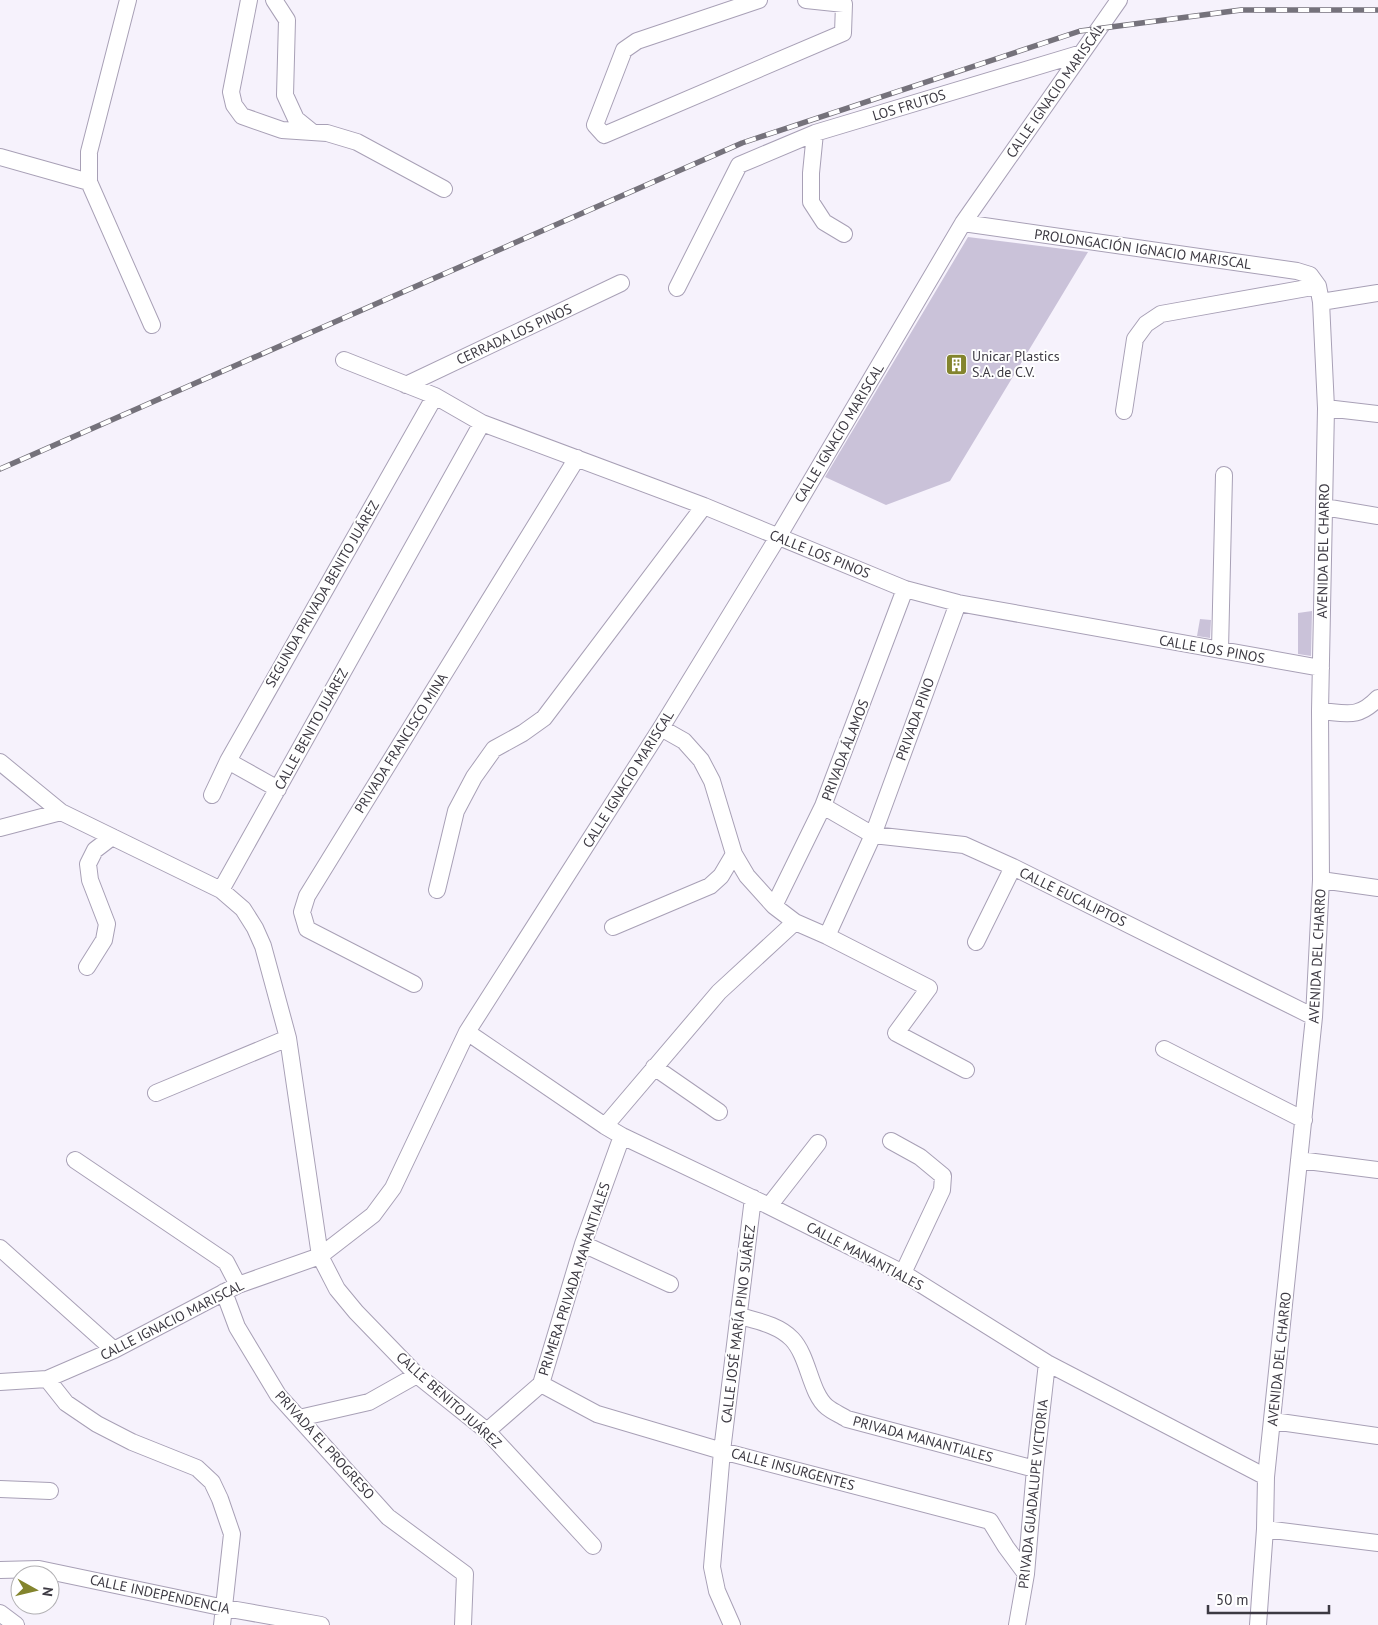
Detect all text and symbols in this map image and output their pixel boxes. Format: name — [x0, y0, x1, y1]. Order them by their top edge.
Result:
street label: CALLE IGNACIO MARISCAL — [1002, 21, 1108, 161]
street label: LOS FRUTOS — [870, 85, 948, 125]
street label: PROLONGACIÓN IGNACIO MARISCAL — [1033, 225, 1253, 273]
street label: CERRADA LOS PINOS — [453, 299, 575, 369]
place label: Unicar Plastics S.A. de C.V. — [972, 347, 1060, 381]
building icon: Unicar Plastics S.A. de C.V. — [944, 352, 968, 376]
street label: CALLE IGNACIO MARISCAL — [790, 360, 888, 506]
street label: AVENIDA DEL CHARRO — [1313, 483, 1333, 619]
street label: SEGUNDA PRIVADA BENITO JUÁREZ — [261, 497, 383, 691]
street label: CALLE LOS PINOS — [767, 526, 873, 582]
street label: CALLE LOS PINOS — [1158, 631, 1266, 667]
street label: CALLE BENITO JUÁREZ — [270, 665, 352, 793]
street label: PRIVADA FRANCISCO MINA — [350, 669, 452, 816]
street label: PRIVADA PINO — [892, 675, 938, 763]
street label: PRIVADA ÁLAMOS — [817, 697, 873, 803]
street label: CALLE IGNACIO MARISCAL — [578, 707, 678, 851]
street label: CALLE EUCALIPTOS — [1016, 863, 1130, 931]
street label: AVENIDA DEL CHARRO — [1304, 888, 1330, 1024]
street label: PRIMERA PRIVADA MANANTIALES — [534, 1180, 614, 1378]
street label: CALLE MANANTIALES — [803, 1218, 927, 1294]
street label: CALLE JOSÉ MARÍA PINO SUÁREZ — [717, 1223, 759, 1424]
street label: CALLE IGNACIO MARISCAL — [97, 1276, 247, 1364]
street label: AVENIDA DEL CHARRO — [1263, 1291, 1295, 1427]
street label: CALLE BENITO JUÁREZ — [392, 1348, 506, 1452]
street label: PRIVADA EL PROGRESO — [271, 1387, 379, 1503]
street label: PRIVADA GUADALUPE VICTORIA — [1014, 1397, 1052, 1590]
street label: PRIVADA MANANTIALES — [851, 1412, 995, 1466]
street label: CALLE INSURGENTES — [729, 1444, 857, 1494]
north arrow — [10, 1565, 60, 1615]
street label: CALLE INDEPENDENCIA — [88, 1570, 232, 1618]
scale bar — [1208, 1582, 1329, 1614]
text: N — [38, 1586, 57, 1598]
text: 50 m — [1216, 1590, 1249, 1609]

